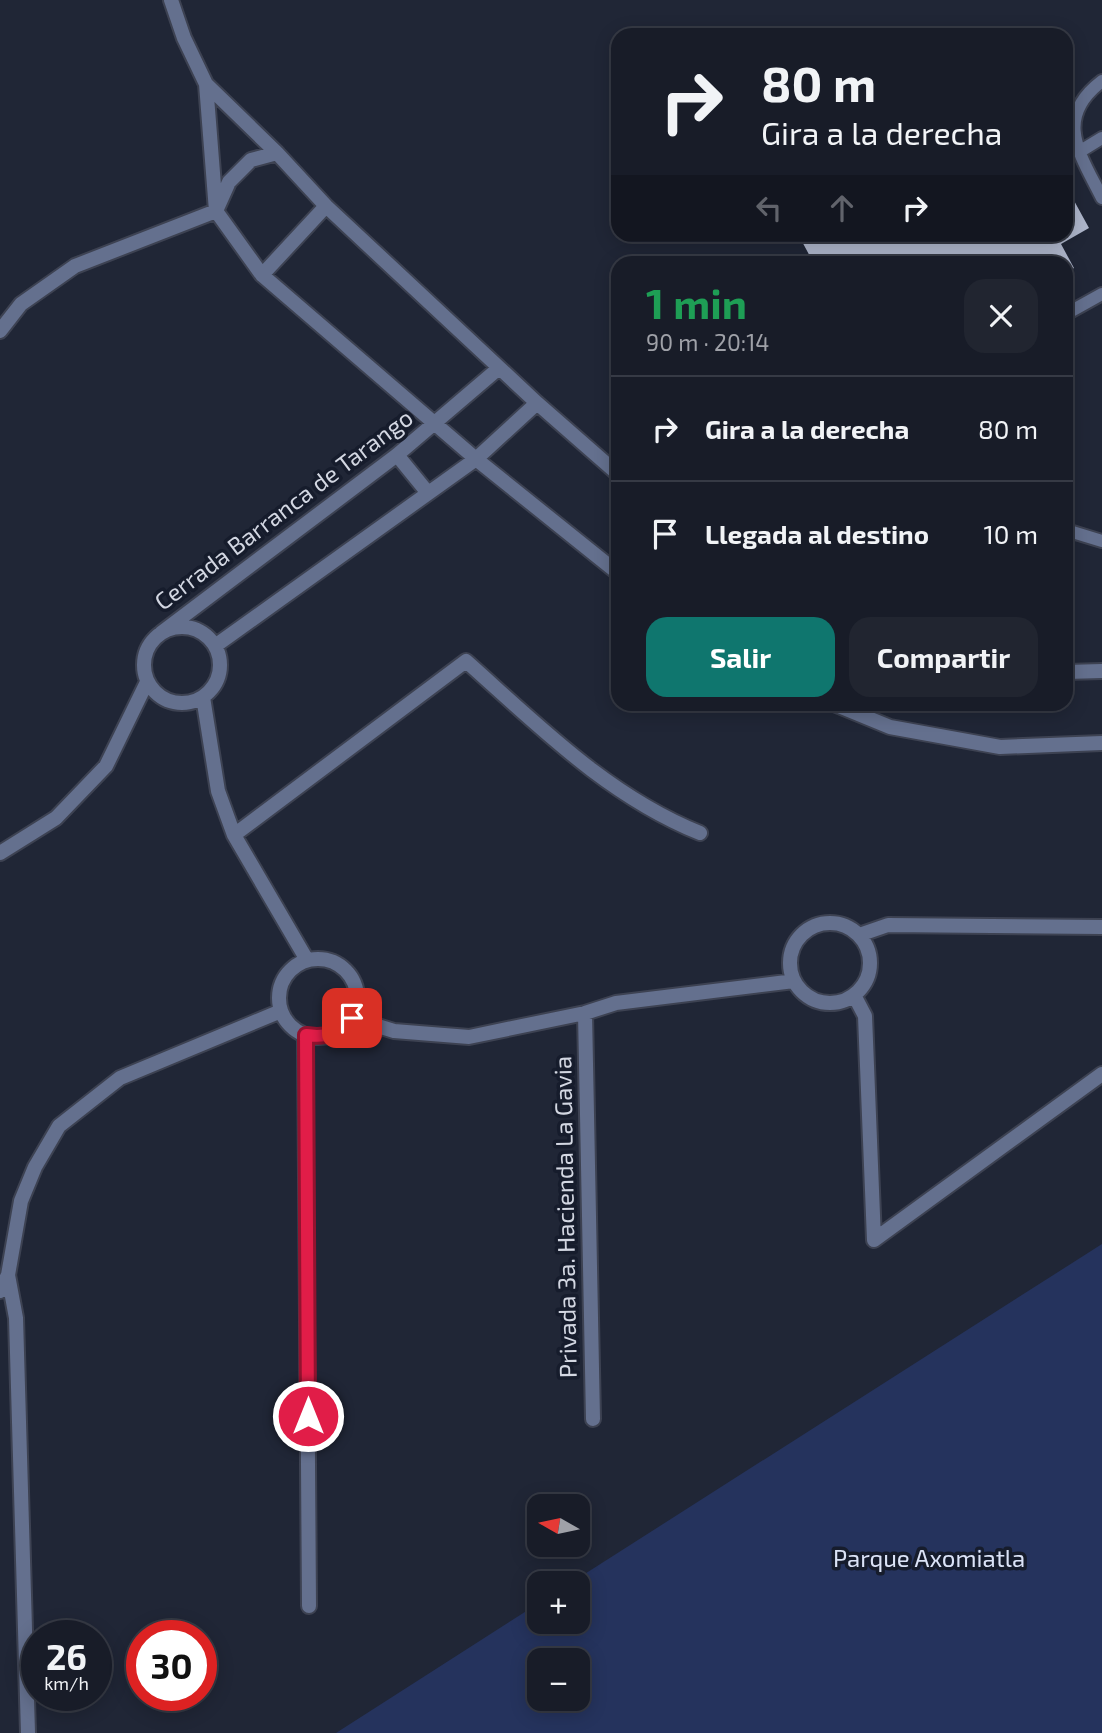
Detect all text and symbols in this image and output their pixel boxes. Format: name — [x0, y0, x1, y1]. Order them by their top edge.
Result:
text: 80 m — [761, 53, 876, 112]
icon: right — [646, 56, 737, 147]
text: Gira a la derecha — [761, 113, 1002, 151]
icon: left — [750, 189, 788, 227]
icon: ahead — [823, 189, 861, 227]
icon: right — [896, 189, 934, 227]
text: 1 min — [646, 277, 747, 327]
button: close — [964, 279, 1038, 353]
text: 90 m · 20:14 — [646, 328, 770, 356]
street label: Cerrada Barranca de Tarango — [148, 402, 418, 615]
icon: right — [646, 410, 684, 448]
text: Gira a la derecha — [705, 413, 909, 444]
text: 80 m — [978, 413, 1038, 444]
icon: arrive — [646, 515, 684, 553]
text: Llegada al destino — [705, 518, 929, 549]
text: 10 m — [983, 518, 1038, 549]
button: Salir — [646, 617, 835, 697]
button: Compartir — [849, 617, 1038, 697]
pin — [322, 988, 382, 1048]
icon: arrive — [333, 999, 371, 1037]
street label: Privada 3a. Hacienda La Gavia — [547, 1056, 582, 1378]
position arrow — [271, 1379, 345, 1453]
north arrow — [527, 1494, 590, 1558]
map controls — [527, 1494, 590, 1711]
park label: Parque Axomiatla — [833, 1543, 1025, 1572]
button: + — [527, 1571, 590, 1634]
speed limit sign: 30 — [126, 1620, 217, 1711]
text: 26 — [46, 1635, 87, 1677]
button: − — [527, 1648, 590, 1711]
text: km/h — [44, 1672, 89, 1694]

